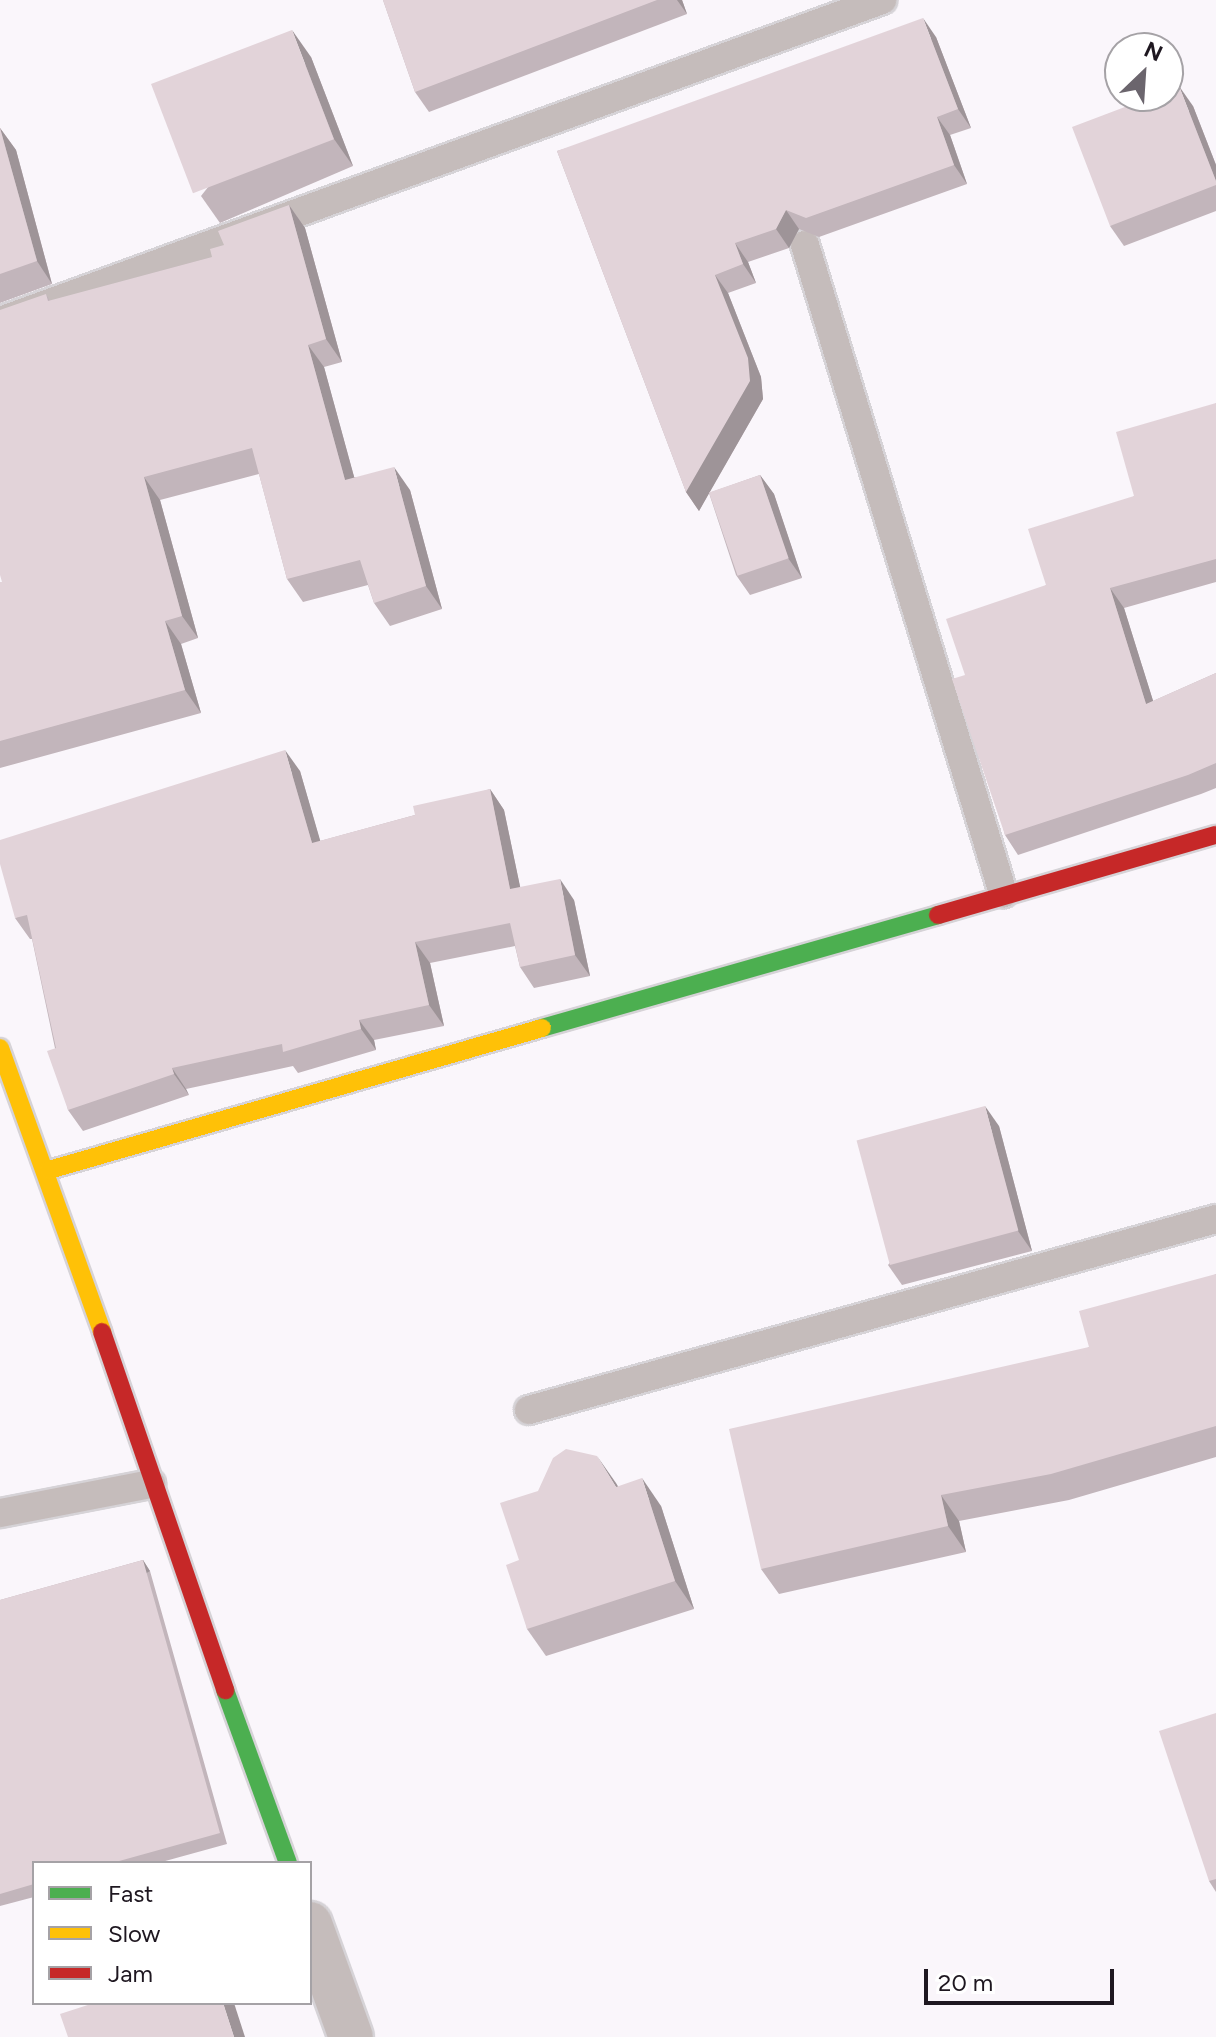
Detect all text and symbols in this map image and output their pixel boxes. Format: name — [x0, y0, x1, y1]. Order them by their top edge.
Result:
north arrow — [1104, 32, 1184, 112]
text: N — [1140, 36, 1167, 67]
legend — [32, 1861, 312, 2005]
text: Fast — [108, 1879, 153, 1908]
text: Slow — [108, 1919, 160, 1948]
scale bar — [928, 1953, 1118, 2003]
text: Jam — [108, 1959, 153, 1988]
text: 20 m — [938, 1968, 993, 1997]

